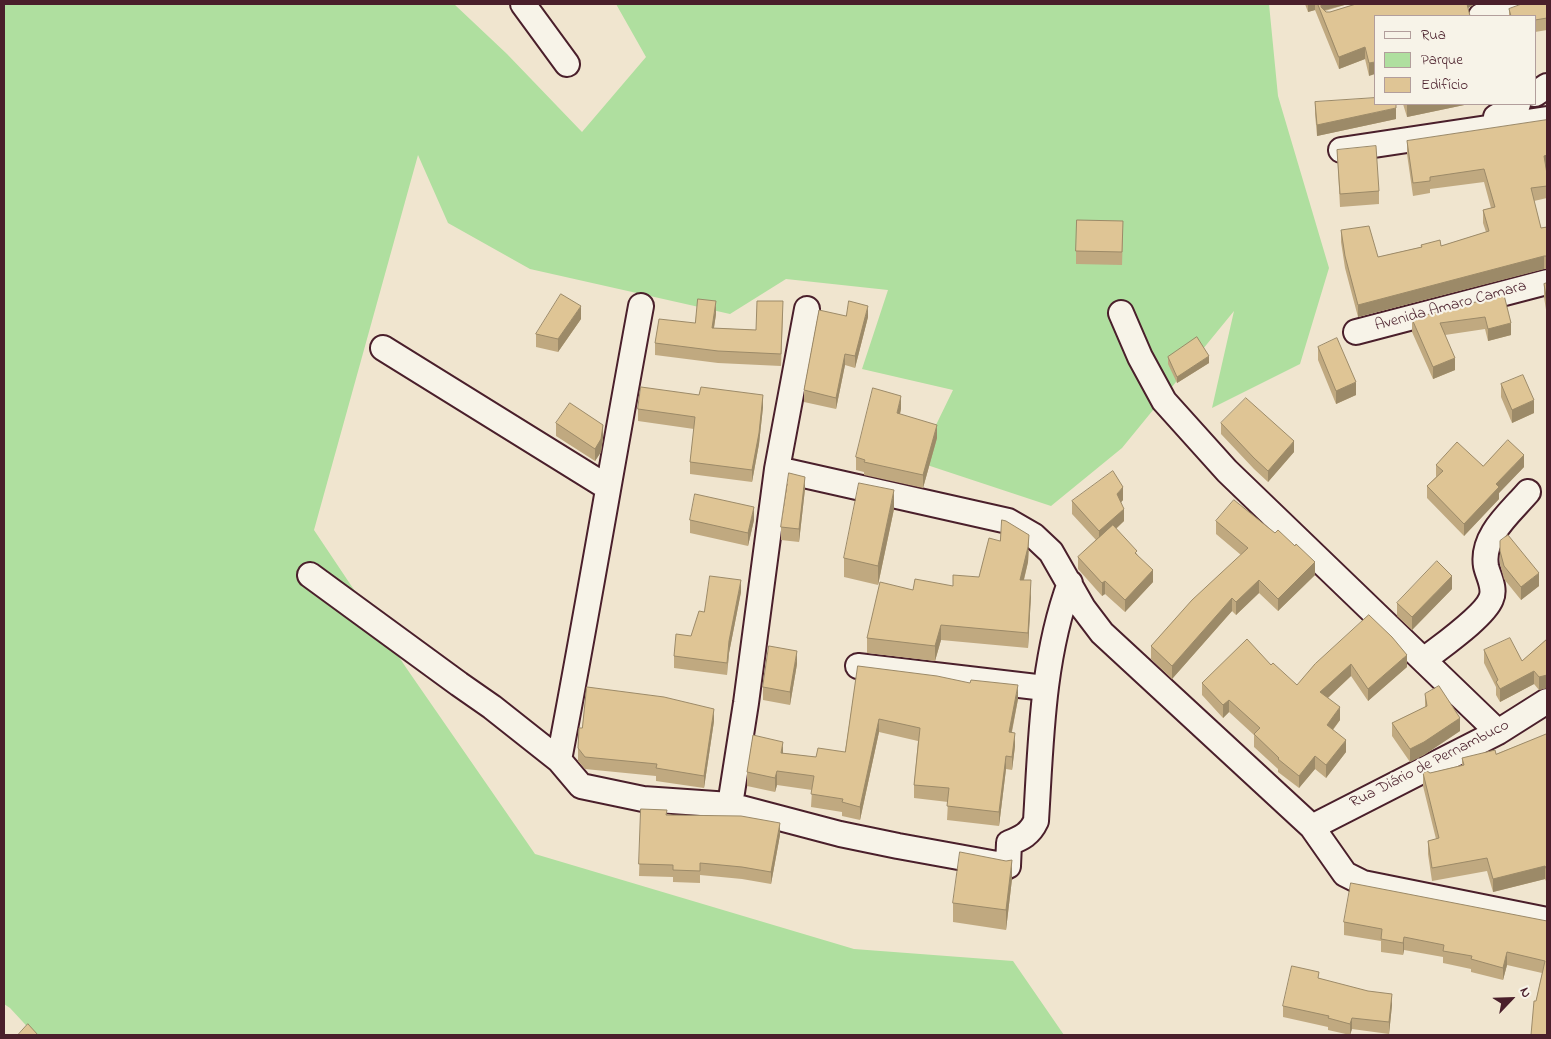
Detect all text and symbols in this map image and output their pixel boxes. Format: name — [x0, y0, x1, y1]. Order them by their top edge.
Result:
legend — [1374, 15, 1536, 105]
text: Rua — [1421, 24, 1446, 46]
text: Parque — [1421, 49, 1463, 71]
text: Edifício — [1421, 74, 1468, 96]
street label: Avenida Amaro Camara — [1373, 277, 1529, 337]
street label: Rua Diário de Pernambuco — [1347, 716, 1513, 814]
north arrow — [1486, 974, 1536, 1024]
text: N — [1514, 984, 1537, 1001]

